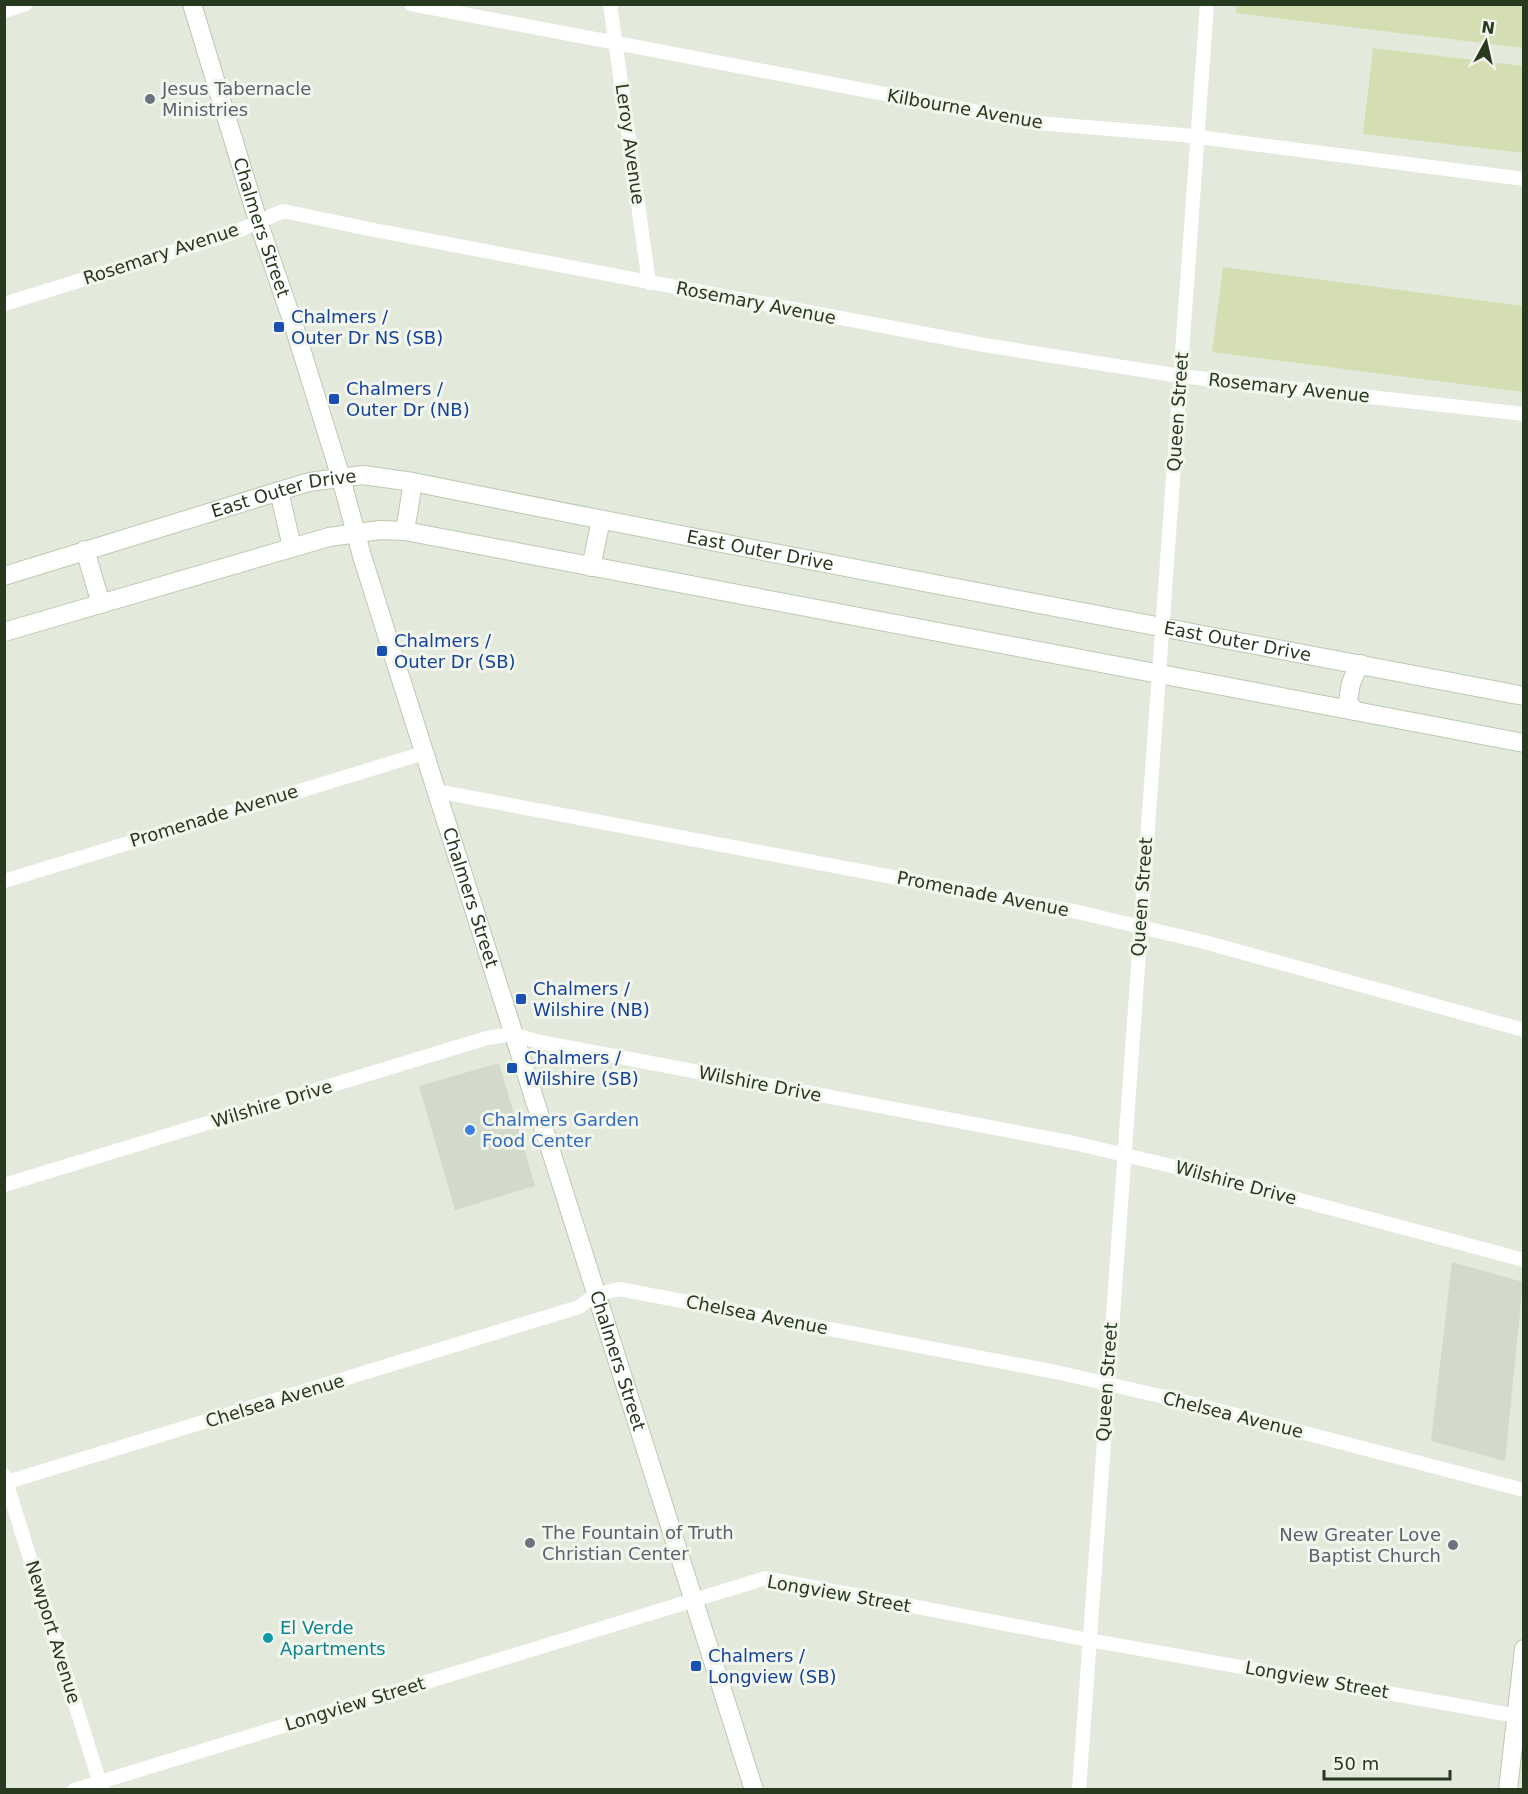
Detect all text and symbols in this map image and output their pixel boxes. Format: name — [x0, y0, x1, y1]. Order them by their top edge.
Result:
north arrow — [1456, 12, 1516, 72]
text: N — [1480, 17, 1496, 38]
place label: Jesus Tabernacle Ministries — [161, 78, 311, 120]
street label: Leroy Avenue — [612, 82, 649, 206]
street label: Kilbourne Avenue — [886, 84, 1045, 133]
marker: Jesus Tabernacle Ministries — [143, 92, 157, 106]
street label: Chalmers Street — [229, 155, 294, 300]
street label: Rosemary Avenue — [80, 218, 241, 289]
street label: Rosemary Avenue — [674, 277, 838, 328]
place label: Chalmers / Outer Dr NS (SB) — [291, 306, 443, 348]
marker: Chalmers / Outer Dr NS (SB) — [272, 320, 286, 334]
street label: Queen Street — [1163, 352, 1192, 472]
street label: Rosemary Avenue — [1207, 369, 1371, 406]
place label: Chalmers / Outer Dr (NB) — [346, 378, 470, 420]
marker: Chalmers / Outer Dr (NB) — [327, 392, 341, 406]
street label: East Outer Drive — [208, 465, 357, 522]
street label: East Outer Drive — [685, 526, 836, 575]
street label: East Outer Drive — [1162, 617, 1313, 665]
place label: Chalmers / Outer Dr (SB) — [394, 630, 516, 672]
marker: Chalmers / Outer Dr (SB) — [375, 644, 389, 658]
street label: Promenade Avenue — [127, 780, 300, 851]
street label: Chalmers Street — [439, 825, 503, 970]
street label: Queen Street — [1127, 837, 1156, 957]
street label: Promenade Avenue — [895, 867, 1071, 920]
place label: Chalmers / Wilshire (NB) — [533, 978, 650, 1020]
marker: Chalmers / Wilshire (NB) — [514, 992, 528, 1006]
place label: Chalmers / Wilshire (SB) — [524, 1047, 639, 1089]
marker: Chalmers / Wilshire (SB) — [505, 1061, 519, 1075]
street label: Wilshire Drive — [697, 1061, 823, 1106]
street label: Wilshire Drive — [209, 1075, 335, 1132]
place label: Chalmers Garden Food Center — [482, 1109, 639, 1151]
marker: Chalmers Garden Food Center — [463, 1123, 477, 1137]
street label: Wilshire Drive — [1173, 1156, 1299, 1209]
street label: Chalmers Street — [586, 1288, 650, 1433]
street label: Chelsea Avenue — [684, 1290, 830, 1339]
street label: Queen Street — [1092, 1322, 1121, 1442]
street label: Chelsea Avenue — [203, 1369, 347, 1432]
street label: Chelsea Avenue — [1161, 1387, 1306, 1442]
place label: The Fountain of Truth Christian Center — [541, 1522, 734, 1564]
place label: New Greater Love Baptist Church — [1279, 1524, 1441, 1566]
marker: The Fountain of Truth Christian Center — [523, 1536, 537, 1550]
marker: New Greater Love Baptist Church — [1446, 1538, 1460, 1552]
street label: Newport Avenue — [22, 1558, 85, 1706]
street label: Longview Street — [766, 1571, 913, 1616]
place label: El Verde Apartments — [280, 1617, 386, 1659]
marker: El Verde Apartments — [261, 1631, 275, 1645]
place label: Chalmers / Longview (SB) — [708, 1645, 837, 1687]
street label: Longview Street — [1244, 1657, 1391, 1702]
marker: Chalmers / Longview (SB) — [689, 1659, 703, 1673]
street label: Longview Street — [282, 1672, 427, 1735]
scale bar — [1324, 1743, 1450, 1781]
text: 50 m — [1333, 1753, 1379, 1774]

